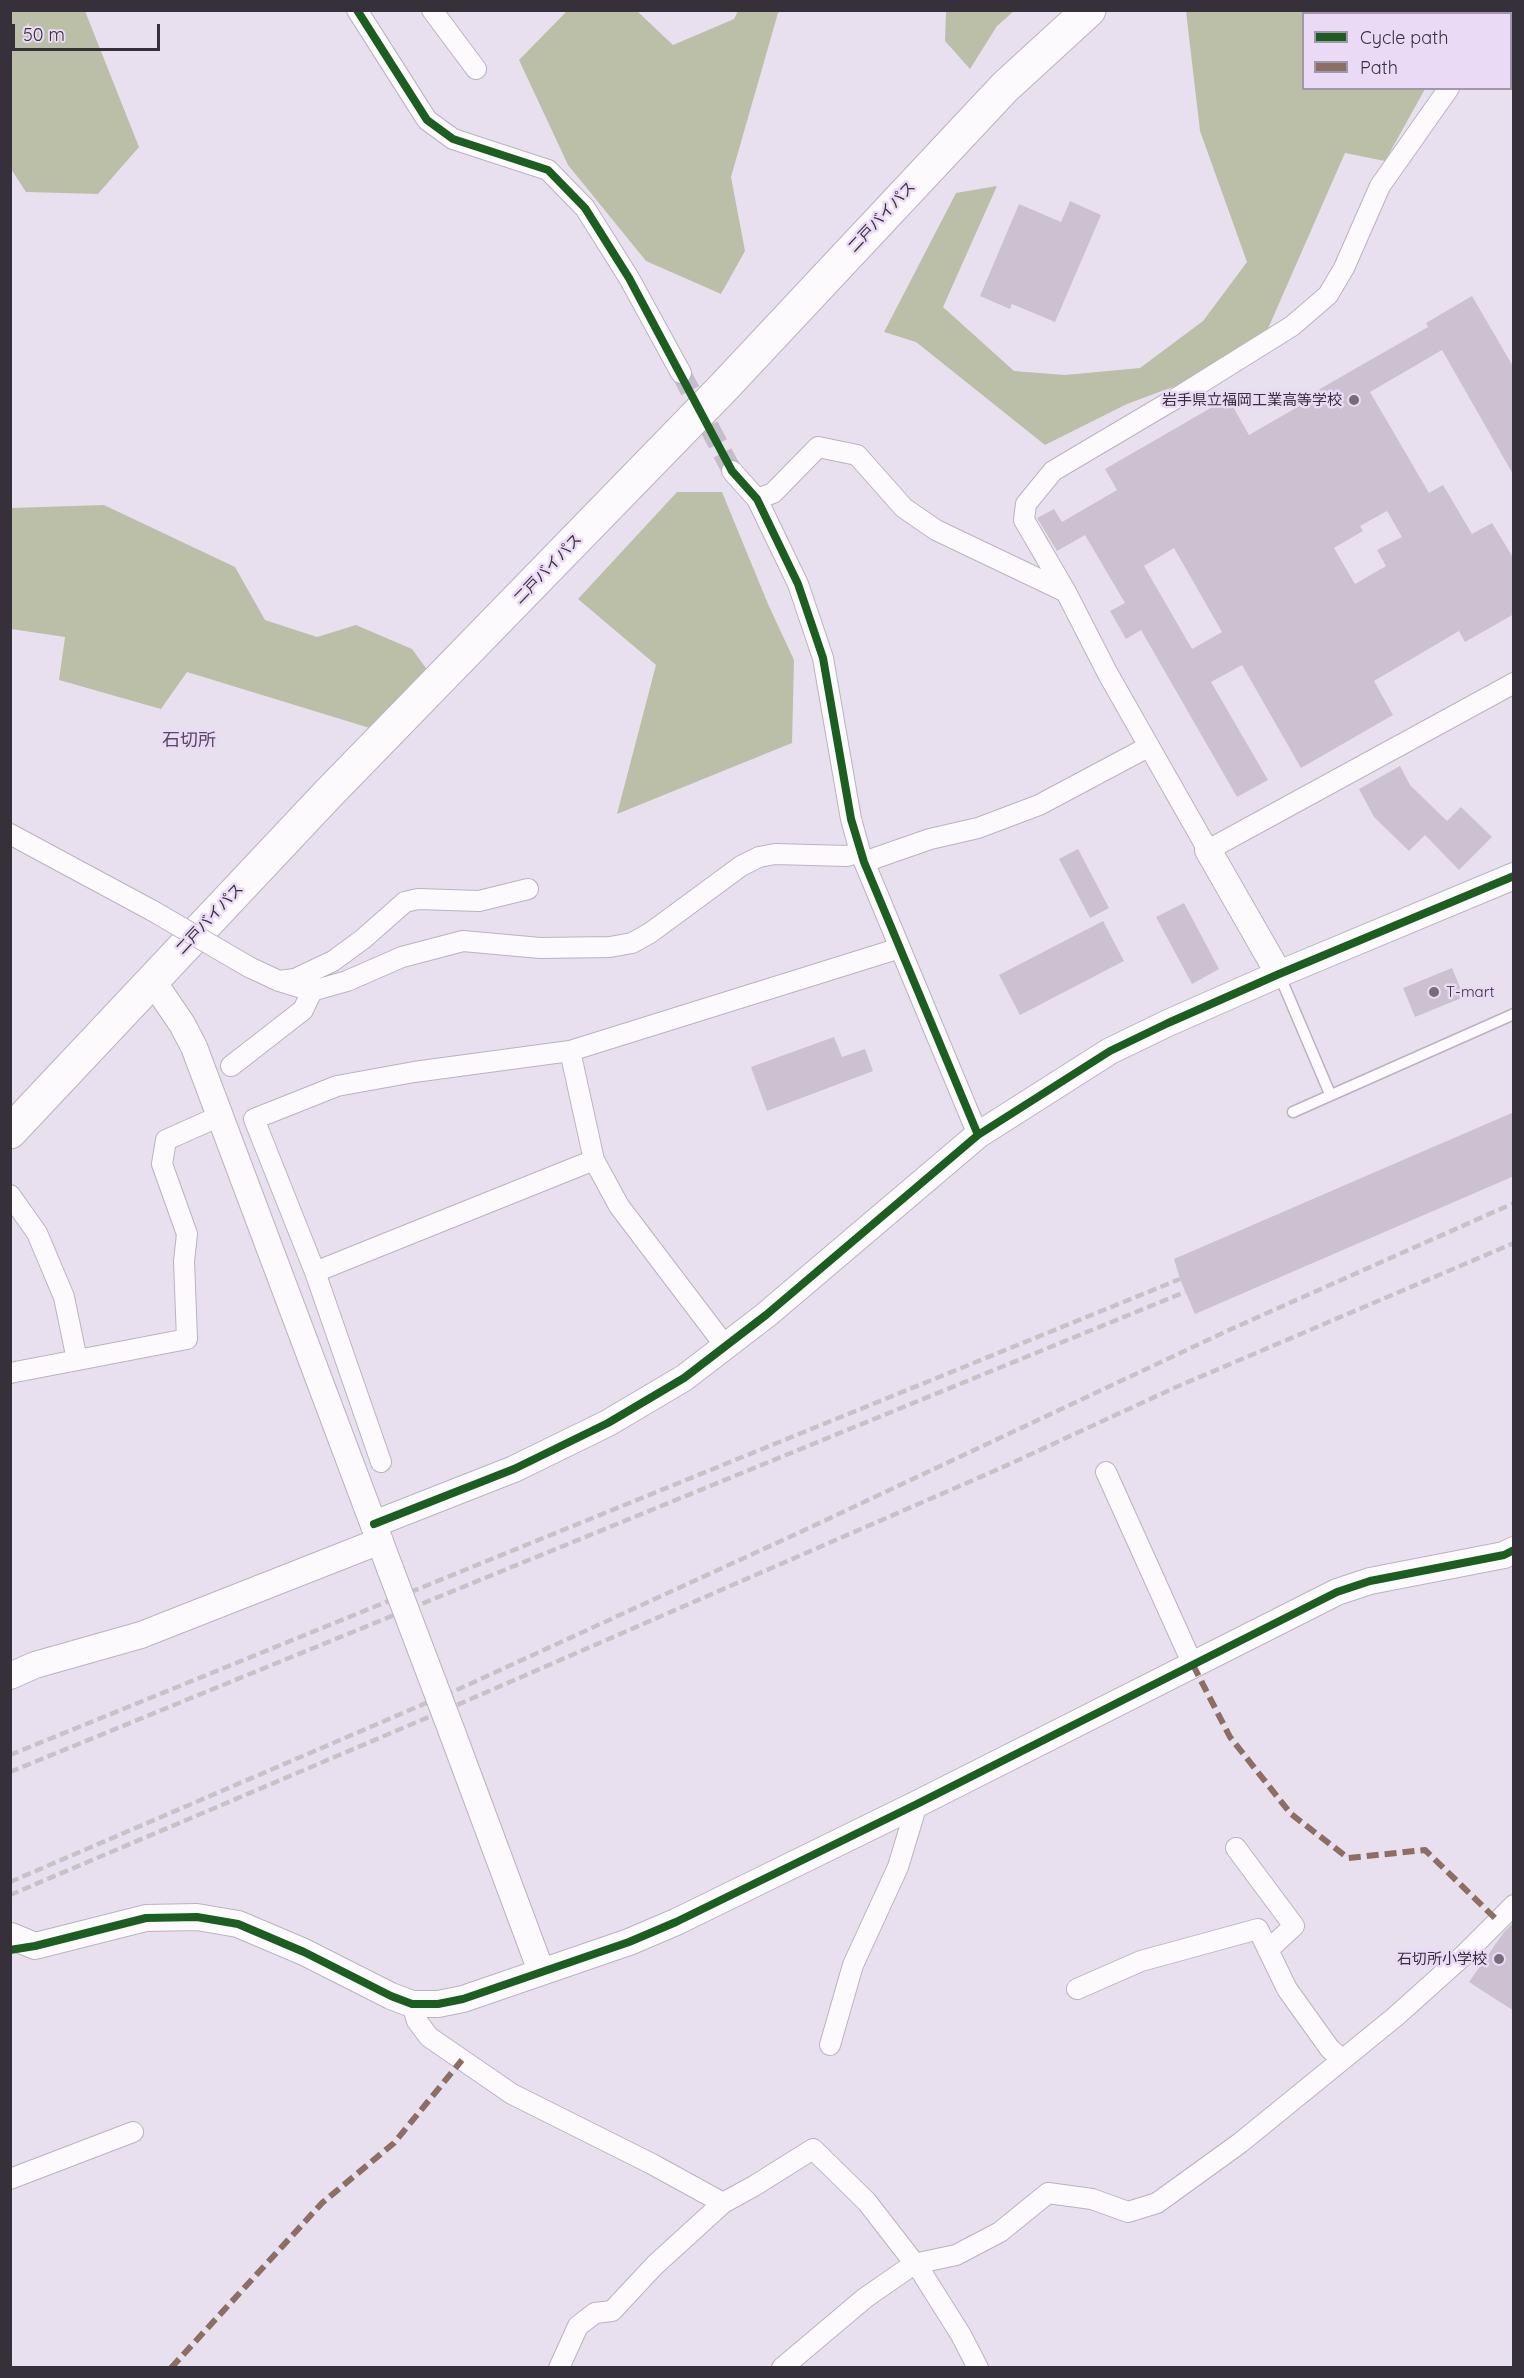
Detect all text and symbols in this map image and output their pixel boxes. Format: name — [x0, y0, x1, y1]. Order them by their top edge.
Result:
scale bar — [15, 12, 164, 50]
legend — [1302, 12, 1512, 90]
text: 50 m — [23, 23, 65, 46]
text: Cycle path — [1360, 26, 1448, 49]
text: Path — [1360, 56, 1398, 79]
street label: 二戸バイパス — [845, 178, 919, 256]
place label: 岩手県立福岡工業高等学校 — [1162, 391, 1342, 409]
marker: 岩手県立福岡工業高等学校 — [1347, 393, 1361, 407]
street label: 二戸バイパス — [510, 530, 586, 608]
district label: 石切所 — [162, 730, 216, 752]
street label: 二戸バイパス — [173, 880, 247, 958]
place label: T-mart — [1446, 983, 1495, 1001]
marker: T-mart — [1427, 985, 1441, 999]
place label: 石切所小学校 — [1397, 1950, 1487, 1968]
marker: 石切所小学校 — [1492, 1952, 1506, 1966]

